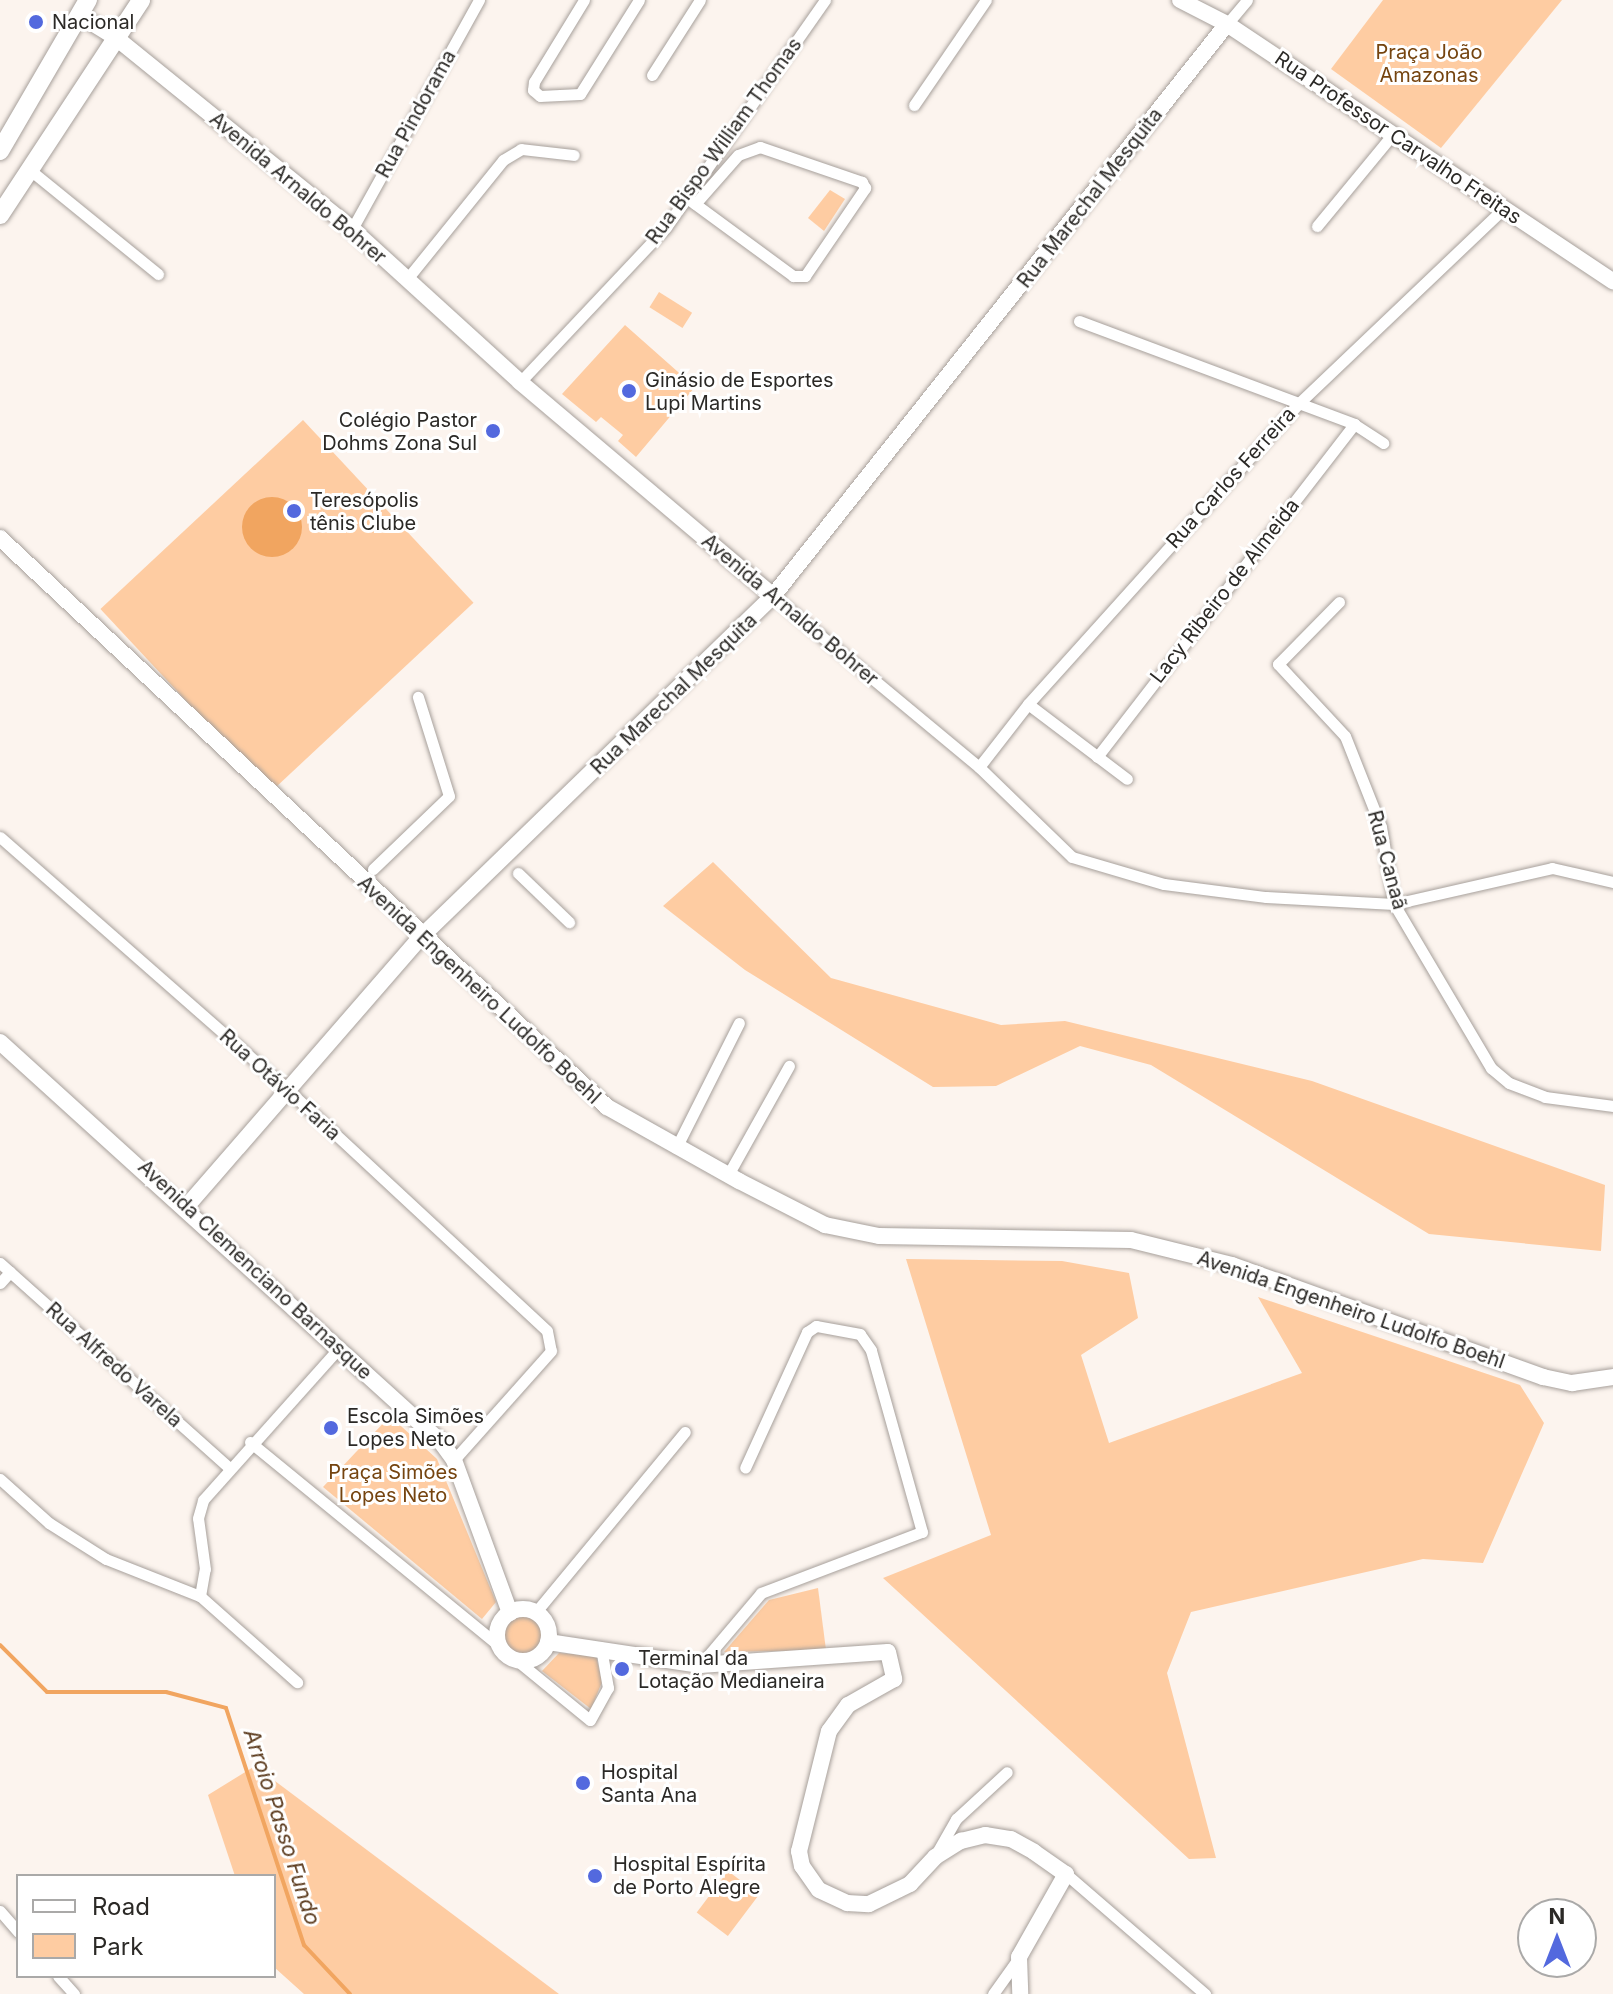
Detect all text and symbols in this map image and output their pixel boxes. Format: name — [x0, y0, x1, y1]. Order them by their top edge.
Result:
place label: Nacional — [52, 10, 134, 34]
marker: Nacional — [27, 13, 45, 31]
street label: Rua Bispo William Thomas — [641, 33, 807, 249]
park label: Praça João Amazonas — [1376, 40, 1482, 87]
street label: Rua Pindorama — [371, 46, 461, 182]
street label: Rua Professor Carvalho Freitas — [1270, 46, 1526, 230]
street label: Rua Marechal Mesquita — [1012, 103, 1168, 293]
street label: Avenida Arnaldo Bohrer — [205, 107, 391, 269]
place label: Ginásio de Esportes Lupi Martins — [645, 368, 834, 415]
marker: Ginásio de Esportes Lupi Martins — [620, 382, 638, 400]
street label: Rua Carlos Ferreira — [1161, 403, 1301, 553]
place label: Colégio Pastor Dohms Zona Sul — [322, 408, 477, 455]
marker: Colégio Pastor Dohms Zona Sul — [484, 422, 502, 440]
place label: Teresópolis tênis Clube — [310, 488, 419, 535]
street label: Lacy Ribeiro de Almeida — [1146, 494, 1304, 688]
marker: Teresópolis tênis Clube — [285, 502, 303, 520]
street label: Avenida Arnaldo Bohrer — [697, 529, 883, 691]
street label: Rua Marechal Mesquita — [586, 608, 762, 780]
street label: Rua Canaã — [1362, 808, 1412, 912]
street label: Avenida Engenheiro Ludolfo Boehl — [353, 871, 605, 1109]
street label: Rua Otávio Faria — [215, 1024, 345, 1146]
street label: Avenida Clemenciano Barnasque — [133, 1155, 377, 1385]
street label: Avenida Engenheiro Ludolfo Boehl — [1194, 1246, 1508, 1374]
street label: Rua Alfredo Varela — [41, 1297, 187, 1433]
place label: Escola Simões Lopes Neto — [347, 1404, 484, 1451]
marker: Escola Simões Lopes Neto — [322, 1419, 340, 1437]
park label: Praça Simões Lopes Neto — [328, 1460, 458, 1507]
place label: Terminal da Lotação Medianeira — [638, 1646, 825, 1693]
marker: Terminal da Lotação Medianeira — [613, 1660, 631, 1678]
water label: Arroio Passo Fundo — [238, 1726, 326, 1928]
place label: Hospital Santa Ana — [601, 1760, 697, 1807]
marker: Hospital Santa Ana — [572, 1772, 594, 1794]
place label: Hospital Espírita de Porto Alegre — [613, 1852, 766, 1899]
marker: Hospital Espírita de Porto Alegre — [584, 1865, 606, 1887]
legend — [16, 1874, 276, 1978]
text: Road — [92, 1892, 150, 1921]
north arrow — [1517, 1898, 1597, 1978]
text: N — [1549, 1903, 1565, 1929]
text: Park — [92, 1932, 143, 1961]

